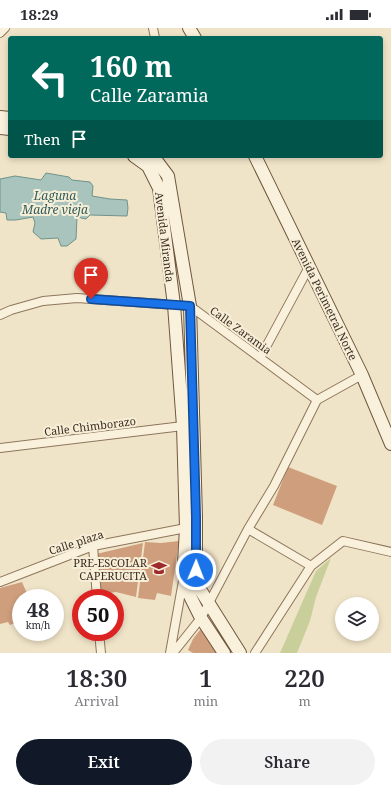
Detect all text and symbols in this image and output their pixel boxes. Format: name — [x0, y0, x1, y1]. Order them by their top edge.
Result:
text: 18:29 — [20, 4, 58, 24]
text: 160 m — [90, 47, 172, 85]
icon: left — [24, 52, 76, 104]
text: Calle Zaramia — [90, 83, 209, 107]
icon: arrive — [68, 128, 90, 150]
text: Then — [24, 129, 60, 149]
water label: Laguna Madre vieja — [21, 187, 88, 218]
street label: Avenida Miranda — [152, 191, 178, 283]
street label: Avenida Perimetral Norte — [289, 235, 361, 363]
pin — [74, 258, 108, 299]
icon: arrive — [80, 264, 102, 286]
street label: Calle Zaramia — [207, 303, 275, 357]
street label: Calle Chimborazo — [43, 413, 137, 439]
street label: Calle plaza — [47, 526, 105, 558]
position arrow — [175, 549, 217, 591]
place label: PRE-ESCOLAR CAPERUCITA — [73, 555, 148, 583]
school or university icon: PRE-ESCOLAR CAPERUCITA — [150, 559, 168, 577]
speed limit sign: 50 — [72, 589, 124, 641]
text: 48 — [27, 596, 49, 623]
map controls — [335, 597, 379, 641]
button: layers — [335, 597, 379, 641]
text: km/h — [26, 618, 50, 632]
text: 18:30 — [66, 661, 127, 694]
text: 1 — [199, 661, 213, 694]
text: 220 — [284, 661, 325, 694]
text: Arrival — [74, 692, 119, 710]
text: min — [193, 692, 218, 710]
text: m — [298, 692, 311, 710]
button: Exit — [16, 739, 192, 785]
button: Share — [200, 739, 375, 785]

